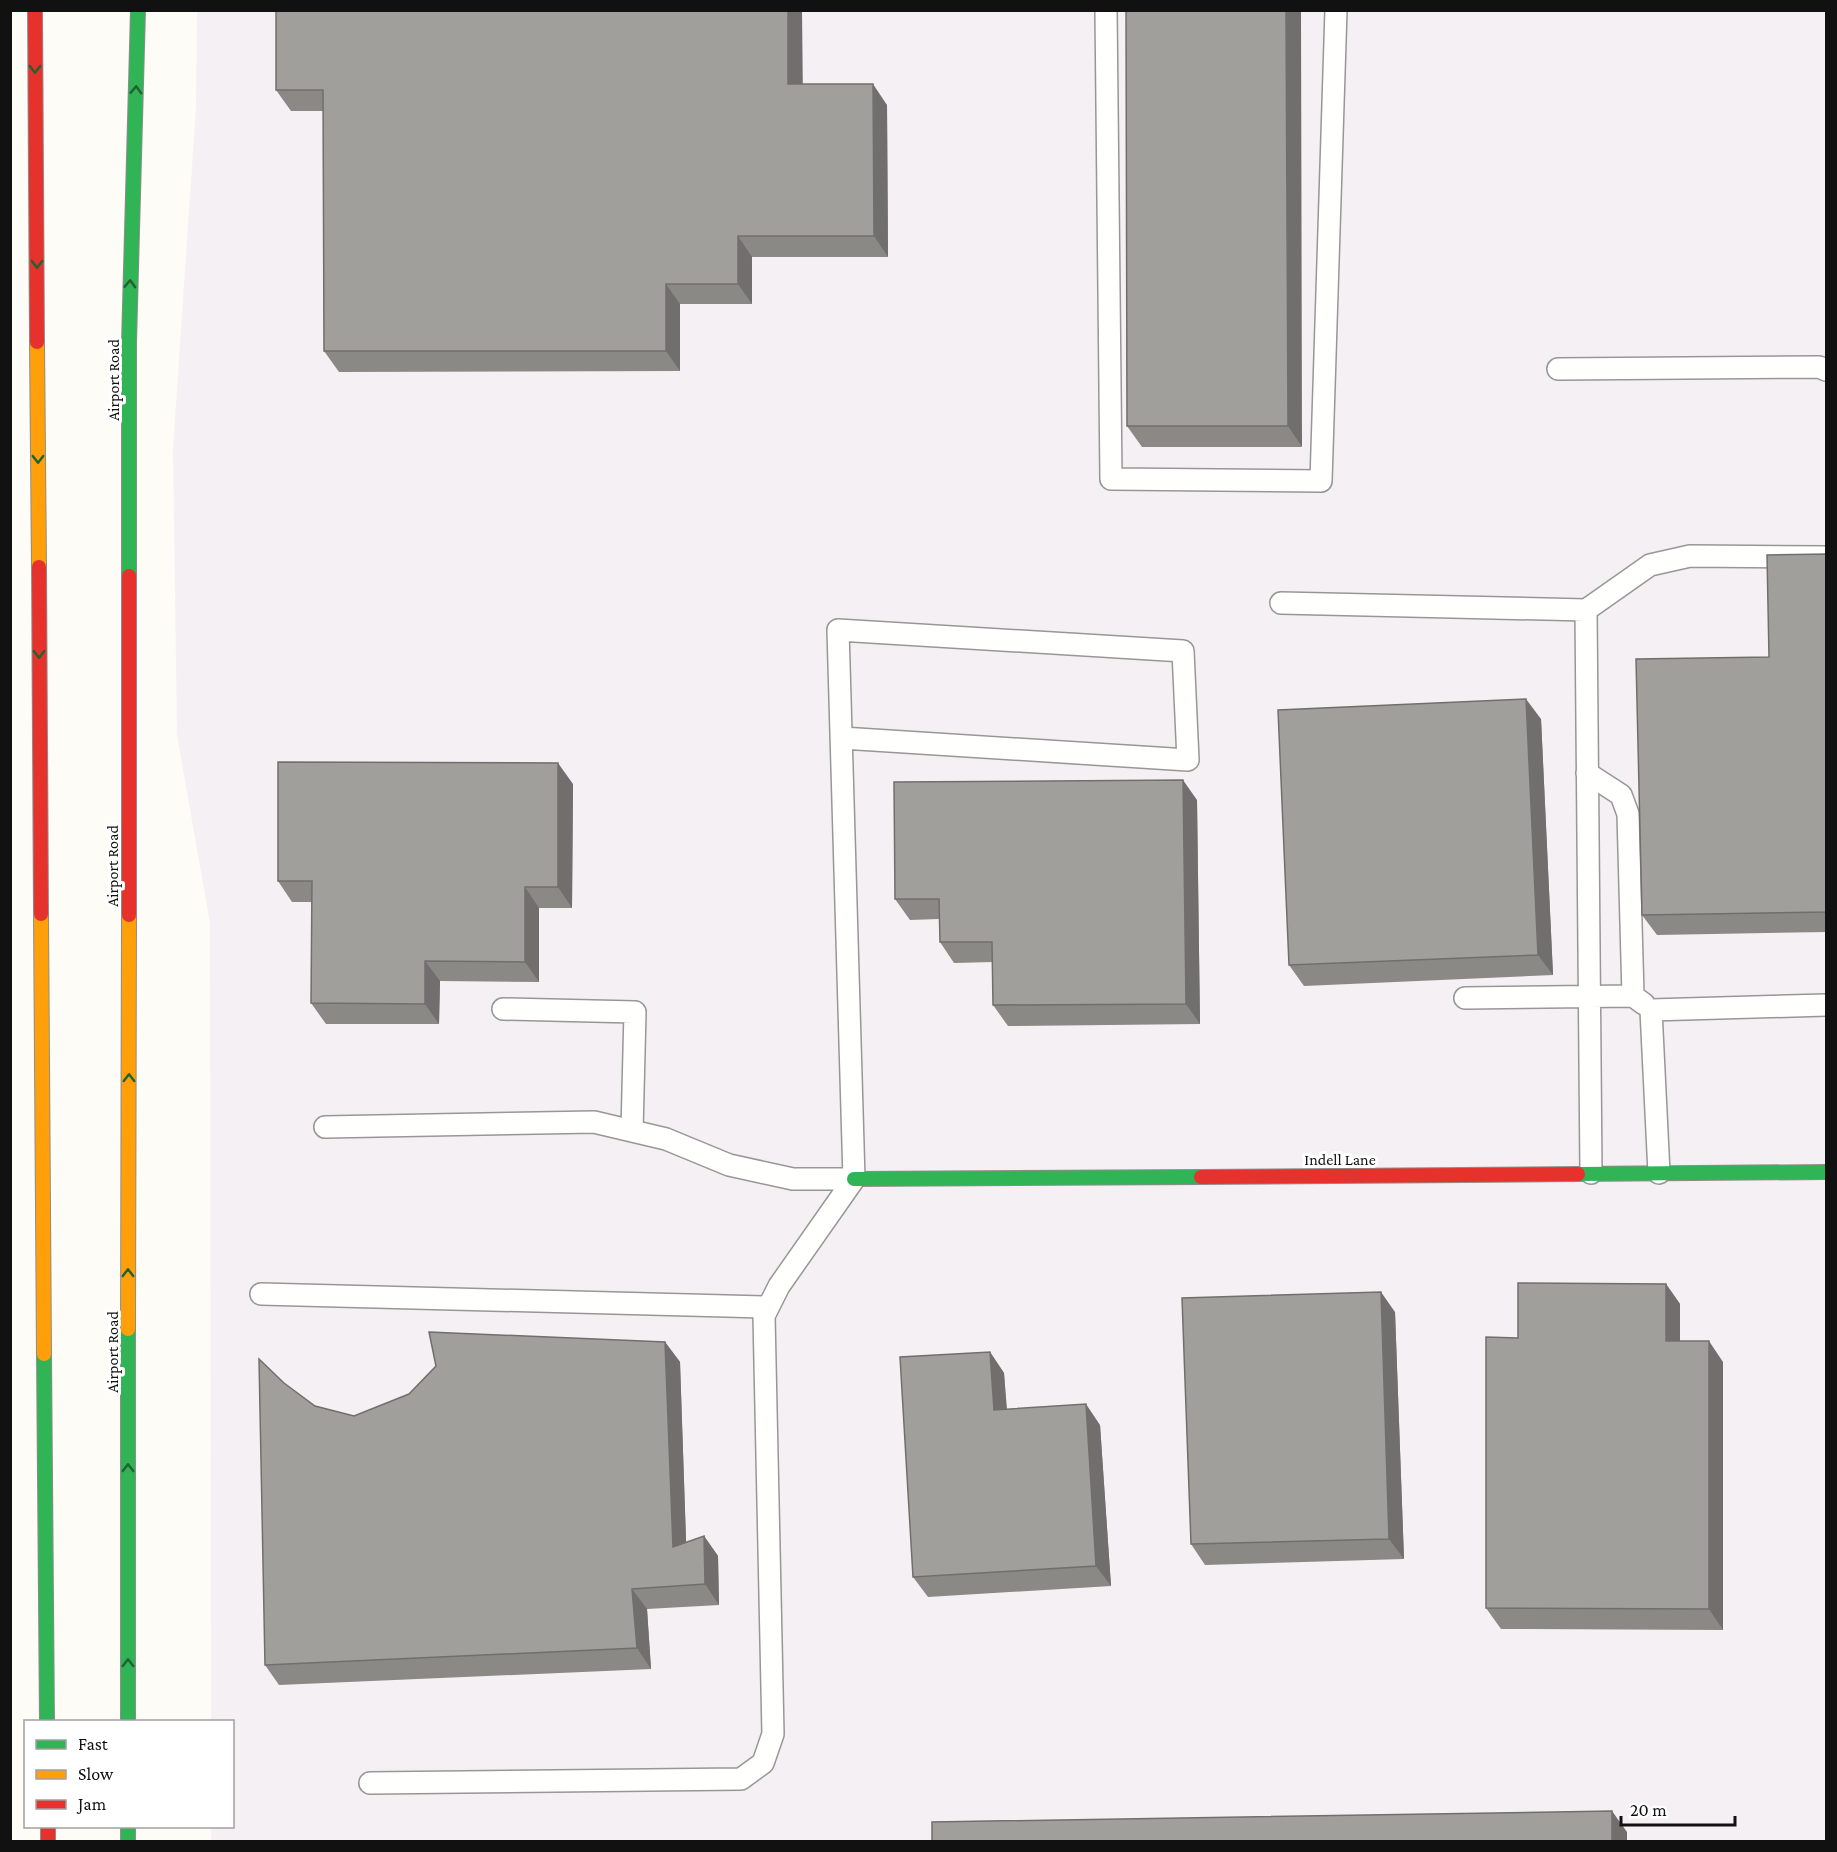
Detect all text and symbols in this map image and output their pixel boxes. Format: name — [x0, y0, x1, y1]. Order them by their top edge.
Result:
one-way arrow — [29, 64, 41, 73]
one-way arrow — [129, 85, 142, 94]
one-way arrow — [30, 259, 43, 268]
one-way arrow — [124, 280, 137, 289]
street label: Airport Road — [105, 339, 123, 421]
one-way arrow — [32, 454, 44, 463]
one-way arrow — [33, 649, 45, 658]
street label: Airport Road — [104, 825, 122, 907]
one-way arrow — [123, 1074, 135, 1083]
street label: Indell Lane — [1304, 1151, 1376, 1168]
one-way arrow — [122, 1269, 134, 1278]
street label: Airport Road — [104, 1311, 122, 1393]
one-way arrow — [122, 1464, 134, 1473]
one-way arrow — [122, 1659, 134, 1668]
legend — [24, 1720, 234, 1828]
text: Fast — [78, 1734, 109, 1754]
text: Slow — [78, 1764, 114, 1784]
scale bar — [1621, 1789, 1735, 1827]
text: Jam — [76, 1794, 107, 1814]
text: 20 m — [1630, 1800, 1667, 1820]

